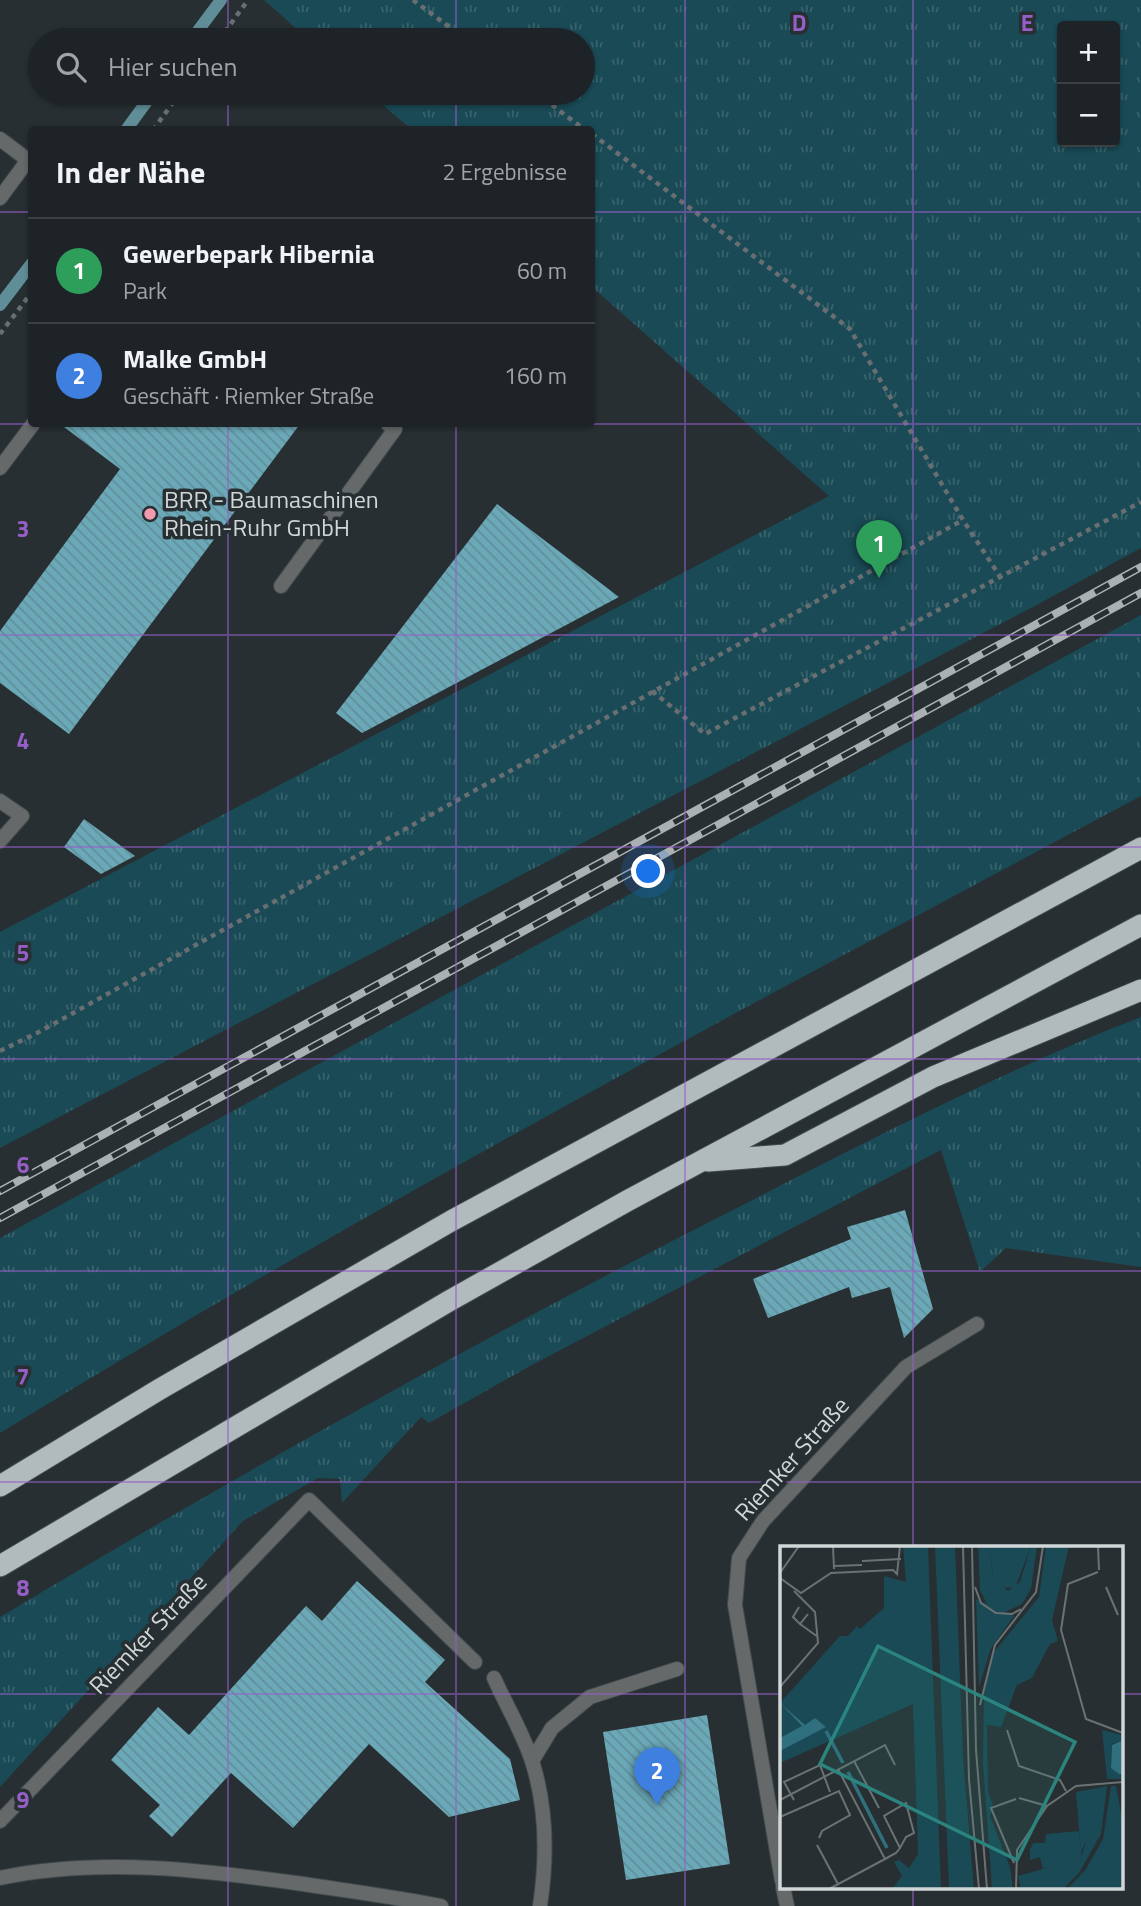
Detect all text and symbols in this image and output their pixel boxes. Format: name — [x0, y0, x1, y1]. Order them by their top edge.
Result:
text: D — [792, 5, 806, 40]
text: E — [1021, 5, 1033, 40]
map controls — [1057, 21, 1120, 147]
button: + — [1057, 21, 1120, 84]
search box — [28, 28, 595, 105]
text: Hier suchen — [108, 47, 237, 86]
icon: search — [52, 48, 90, 86]
button: − — [1057, 84, 1120, 147]
text: In der Nähe — [56, 149, 205, 195]
text: 2 Ergebnisse — [443, 154, 567, 189]
text: Gewerbepark Hibernia — [123, 234, 375, 273]
text: 1 — [73, 253, 85, 288]
text: 60 m — [517, 253, 567, 288]
text: Park — [123, 273, 167, 308]
text: Malke GmbH — [123, 339, 267, 378]
text: 2 — [73, 358, 85, 393]
text: 160 m — [504, 358, 567, 393]
text: Geschäft · Riemker Straße — [123, 378, 374, 413]
place label: BRR - Baumaschinen Rhein-Ruhr GmbH — [164, 481, 379, 545]
marker: BRR - Baumaschinen Rhein-Ruhr GmbH — [142, 506, 158, 522]
text: 3 — [17, 511, 29, 546]
pin: 1 — [856, 520, 902, 578]
text: 4 — [17, 723, 29, 758]
your location — [631, 854, 665, 888]
text: 5 — [17, 935, 29, 970]
text: 6 — [17, 1147, 30, 1182]
text: 7 — [17, 1359, 29, 1394]
street label: Riemker Straße — [725, 1388, 857, 1529]
inset map — [780, 1546, 1124, 1888]
street label: Riemker Straße — [80, 1564, 215, 1702]
text: 8 — [17, 1570, 30, 1605]
pin: 2 — [634, 1747, 680, 1805]
text: 9 — [17, 1782, 30, 1817]

